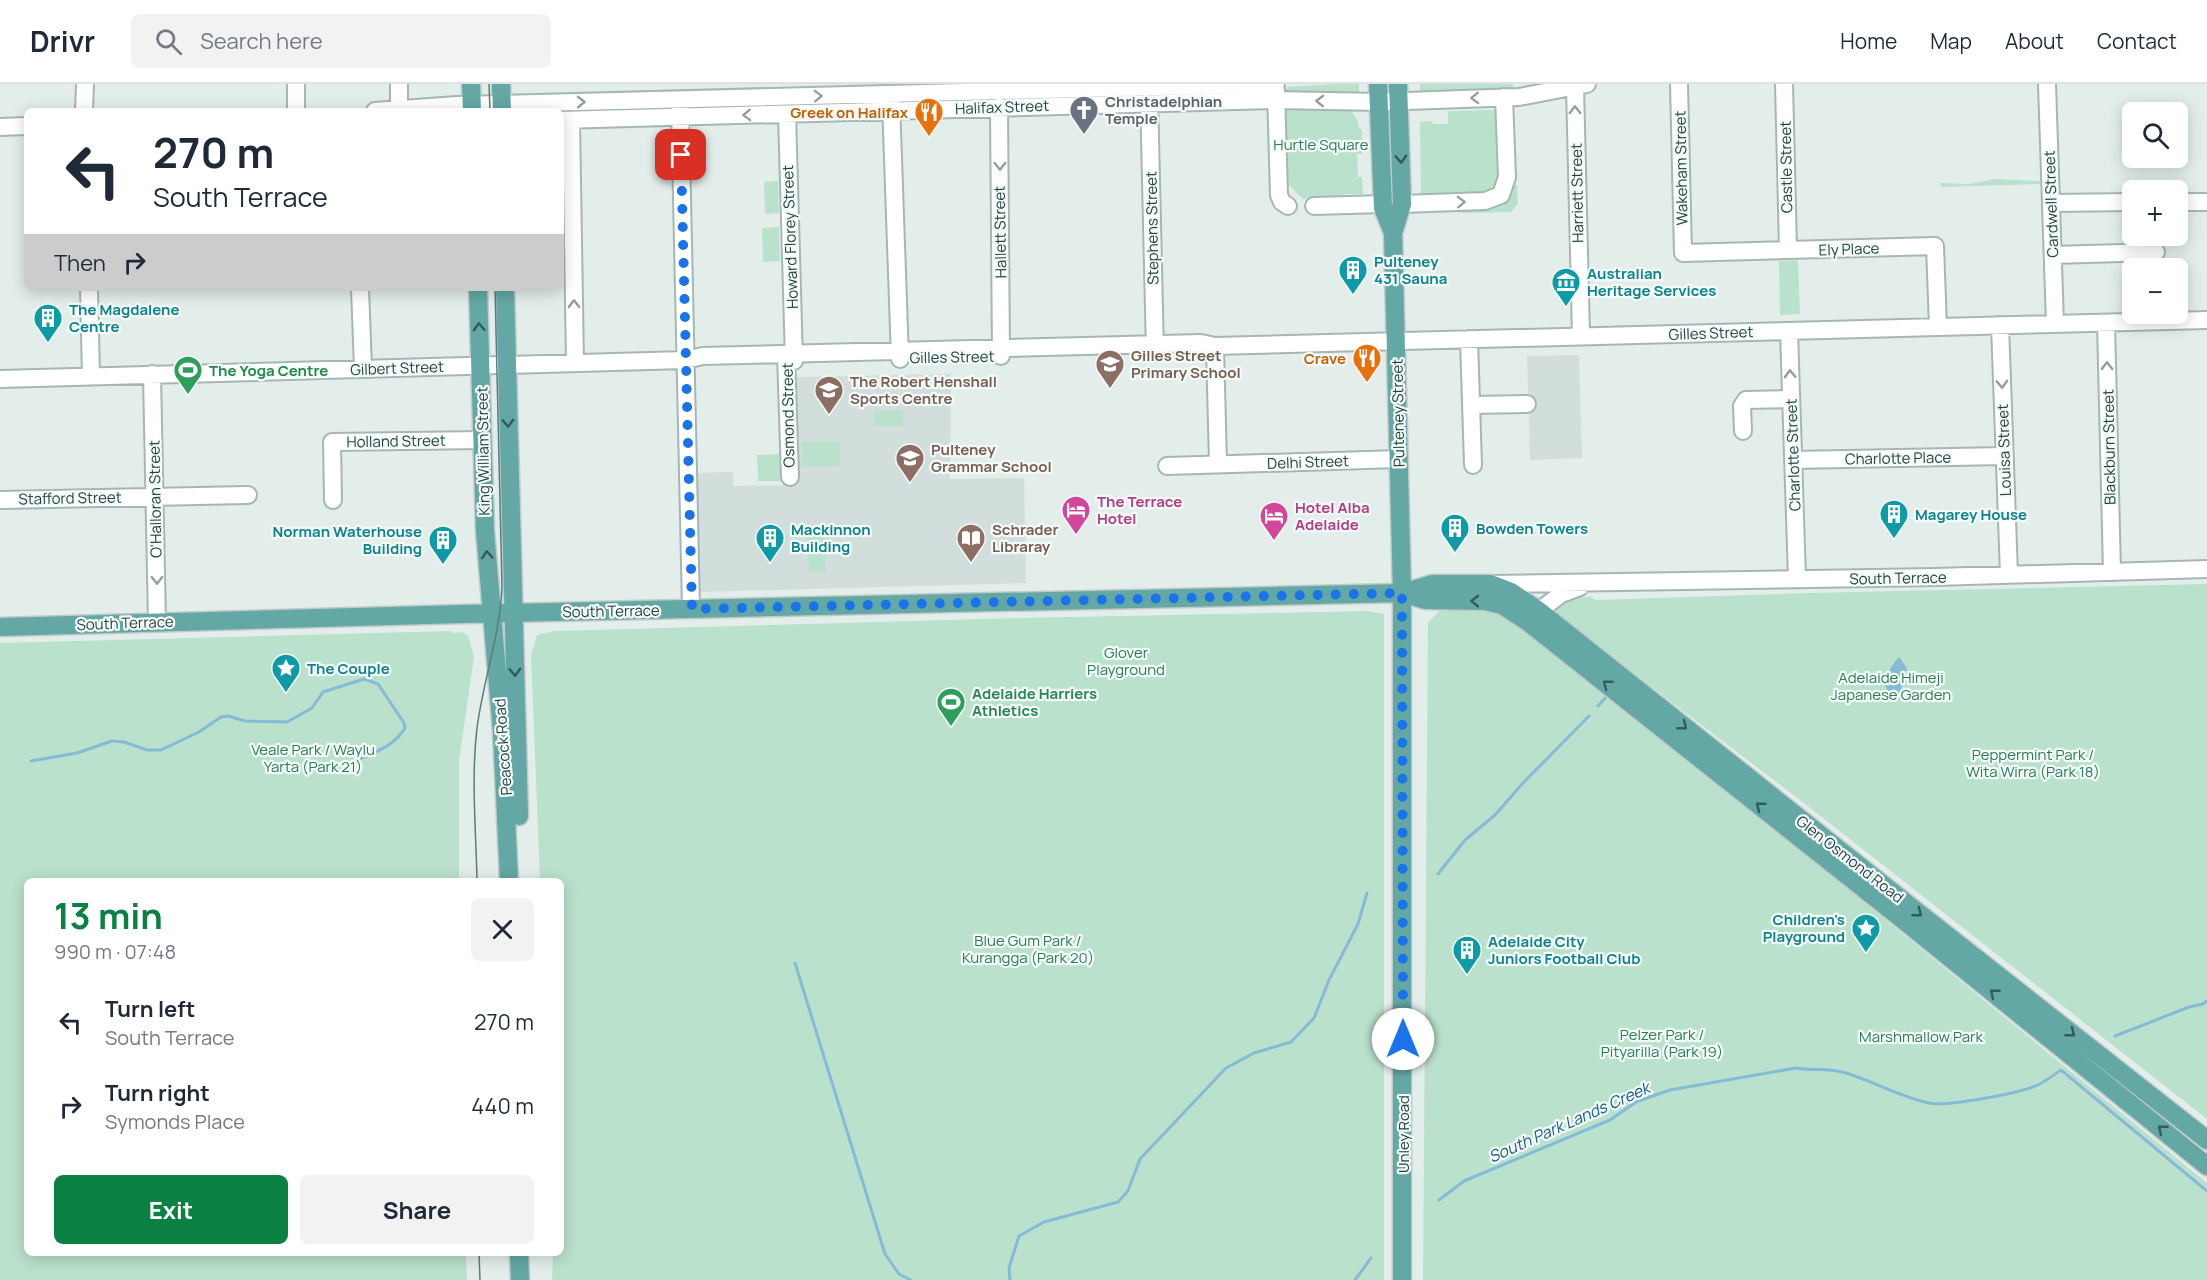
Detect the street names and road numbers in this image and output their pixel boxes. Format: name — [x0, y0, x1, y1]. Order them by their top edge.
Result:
street label: Halifax Street — [955, 95, 1049, 119]
street label: Wakeham Street — [1670, 110, 1692, 226]
street label: Castle Street — [1775, 121, 1797, 213]
street label: Harriett Street — [1566, 143, 1588, 243]
street label: Cardwell Street — [2039, 150, 2063, 258]
street label: Howard Florey Street — [777, 165, 803, 309]
street label: Stephens Street — [1141, 171, 1163, 285]
street label: Hallett Street — [989, 186, 1011, 278]
street label: Ely Place — [1818, 237, 1880, 261]
street label: Gilles Street — [1668, 321, 1754, 345]
street label: Gilles Street — [909, 346, 995, 368]
street label: Gilbert Street — [350, 356, 444, 380]
street label: Pulteney Street — [1387, 359, 1409, 467]
street label: Osmond Street — [777, 362, 799, 468]
street label: King William Street — [471, 386, 495, 516]
street label: Blackburn Street — [2097, 389, 2121, 505]
street label: Charlotte Street — [1781, 398, 1805, 512]
street label: Louisa Street — [1992, 404, 2016, 496]
street label: Holland Street — [346, 430, 446, 452]
street label: O'Halloran Street — [143, 440, 167, 558]
street label: Charlotte Place — [1845, 447, 1952, 469]
street label: Delhi Street — [1267, 450, 1349, 474]
street label: Stafford Street — [18, 487, 122, 509]
street label: South Terrace — [1849, 567, 1947, 589]
street label: South Terrace — [562, 600, 660, 622]
street label: South Terrace — [76, 611, 174, 635]
street label: Peacock Road — [489, 698, 517, 796]
street label: Glen Osmond Road — [1792, 810, 1908, 908]
street label: Unley Road — [1393, 1095, 1414, 1173]

